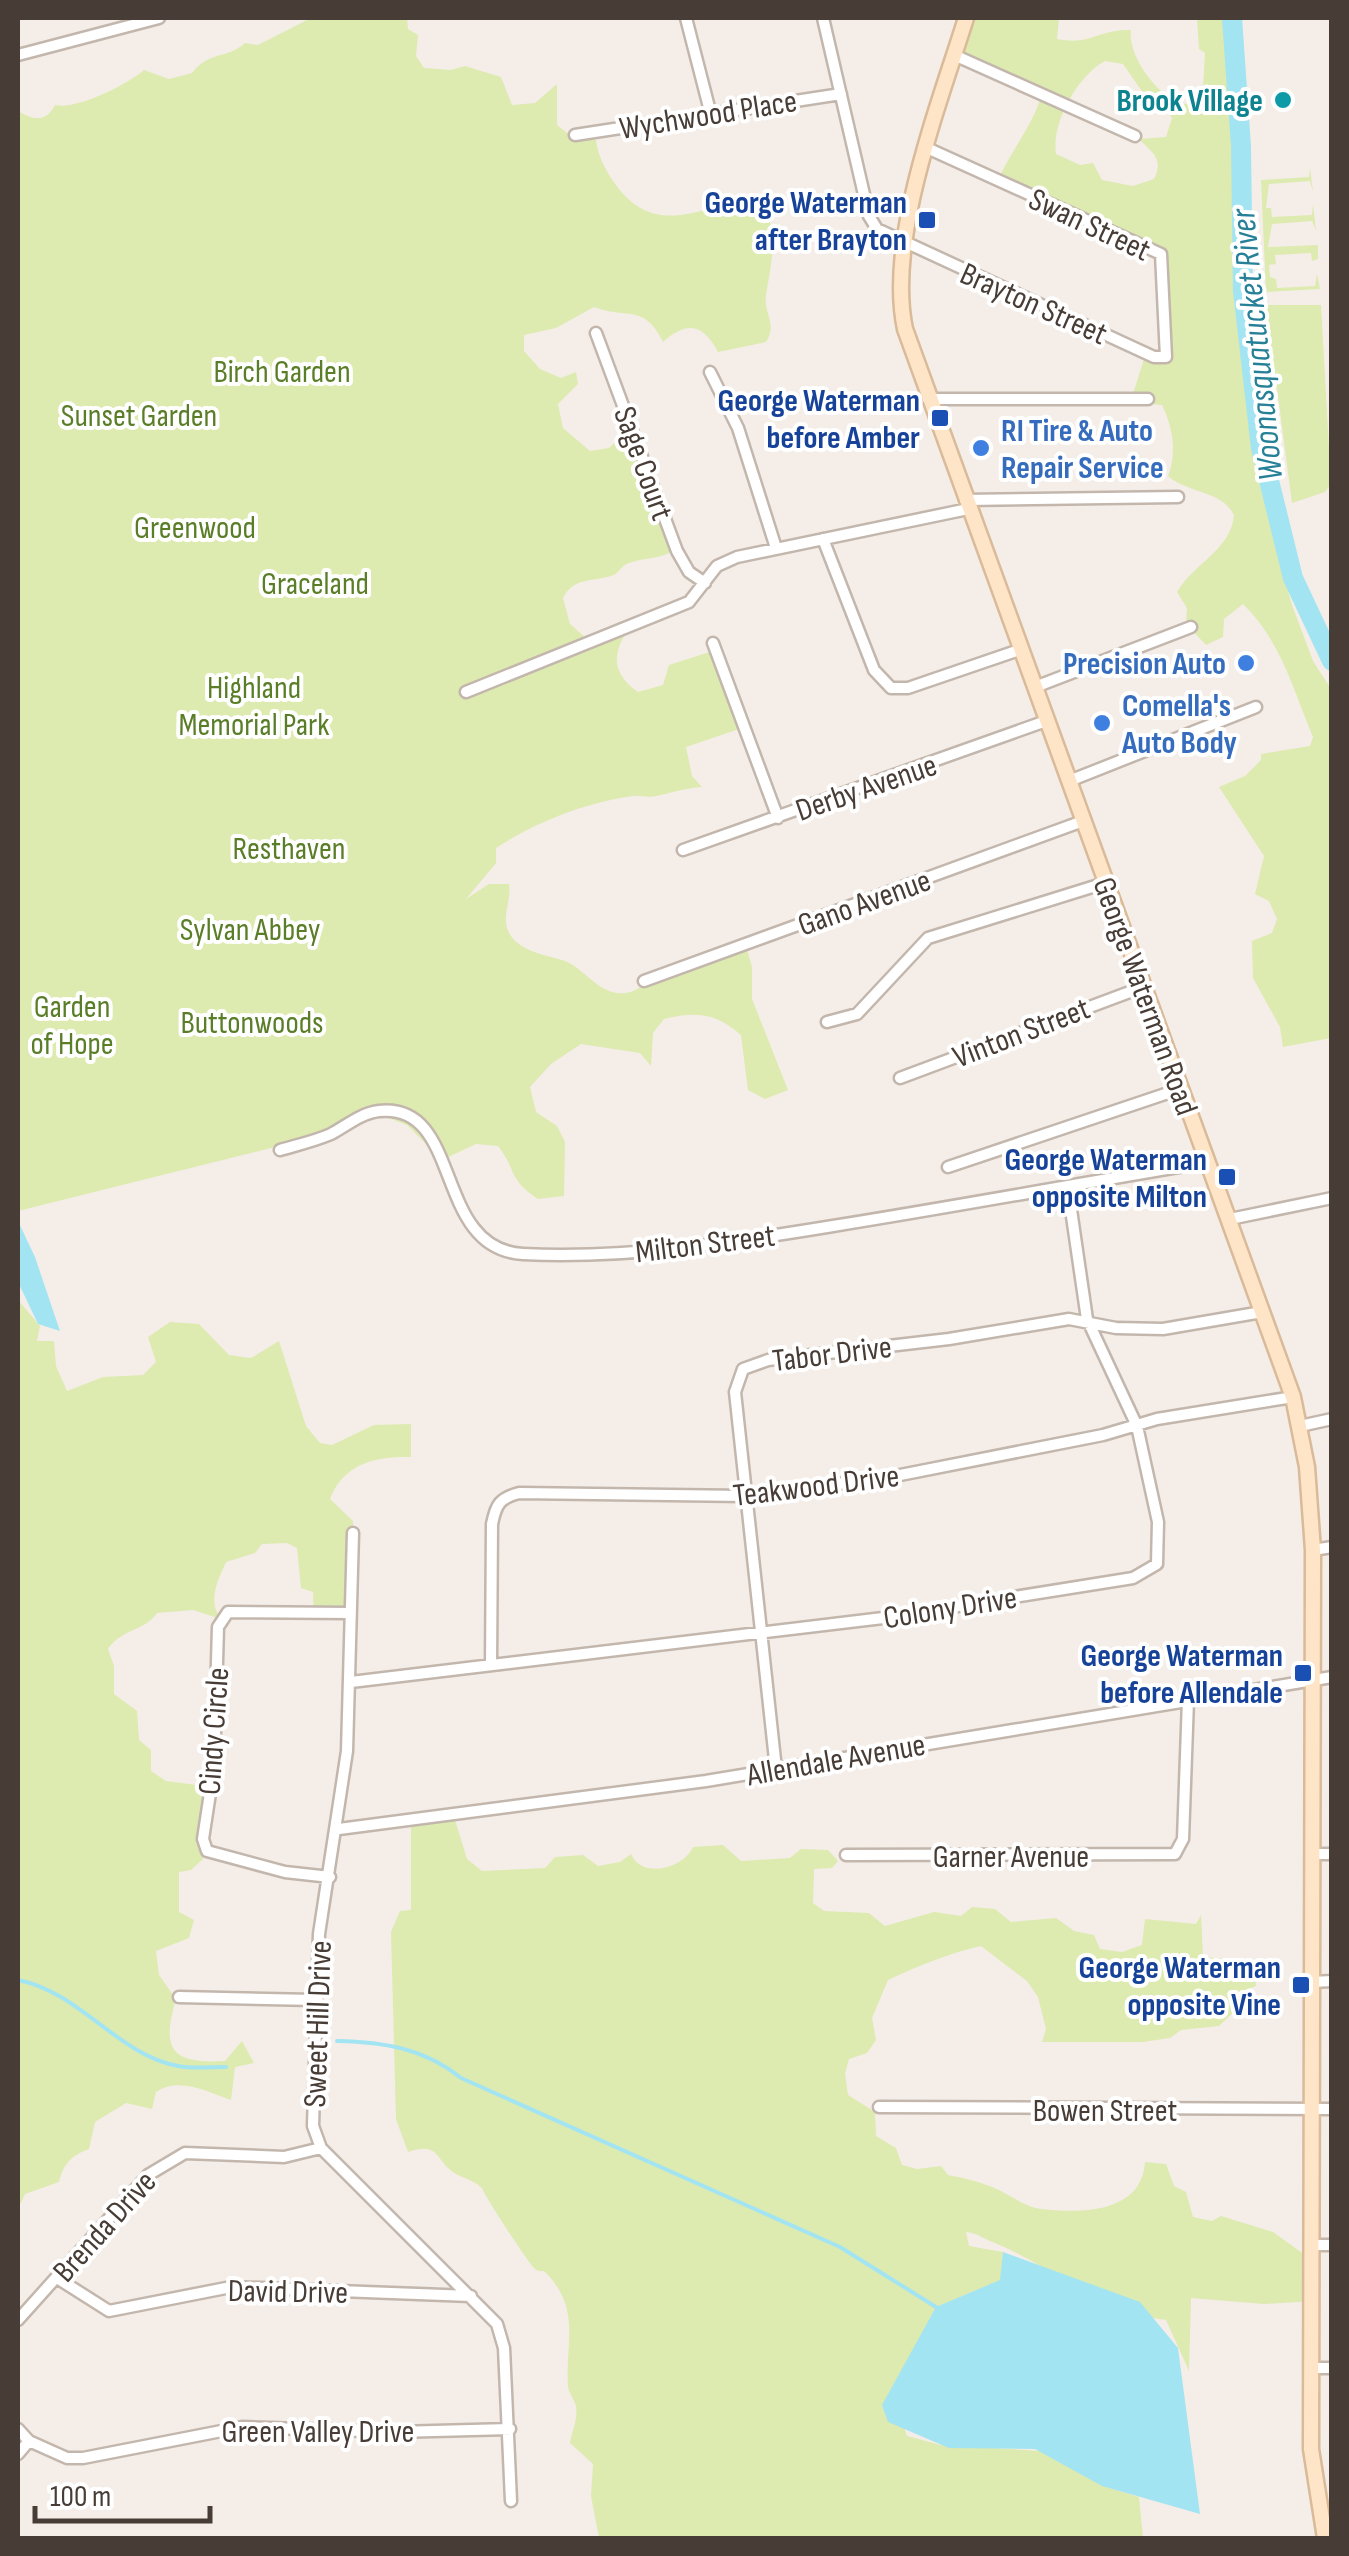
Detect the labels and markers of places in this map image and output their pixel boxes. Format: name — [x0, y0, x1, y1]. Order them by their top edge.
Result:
place label: Brook Village — [1117, 82, 1263, 121]
marker: Brook Village — [1272, 89, 1294, 111]
place label: George Waterman after Brayton — [704, 184, 907, 260]
marker: George Waterman after Brayton — [916, 209, 938, 231]
place label: George Waterman before Amber — [717, 382, 920, 458]
marker: George Waterman before Amber — [929, 407, 951, 429]
place label: RI Tire & Auto Repair Service — [1001, 412, 1164, 488]
marker: RI Tire & Auto Repair Service — [970, 437, 992, 459]
place label: Precision Auto — [1063, 645, 1226, 684]
marker: Precision Auto — [1235, 652, 1257, 674]
place label: Comella's Auto Body — [1121, 687, 1237, 763]
marker: Comella's Auto Body — [1091, 712, 1113, 734]
place label: George Waterman opposite Milton — [1004, 1141, 1207, 1217]
marker: George Waterman opposite Milton — [1216, 1166, 1238, 1188]
place label: George Waterman before Allendale — [1080, 1637, 1283, 1713]
marker: George Waterman before Allendale — [1292, 1662, 1314, 1684]
place label: George Waterman opposite Vine — [1078, 1949, 1281, 2025]
marker: George Waterman opposite Vine — [1290, 1974, 1312, 1996]

